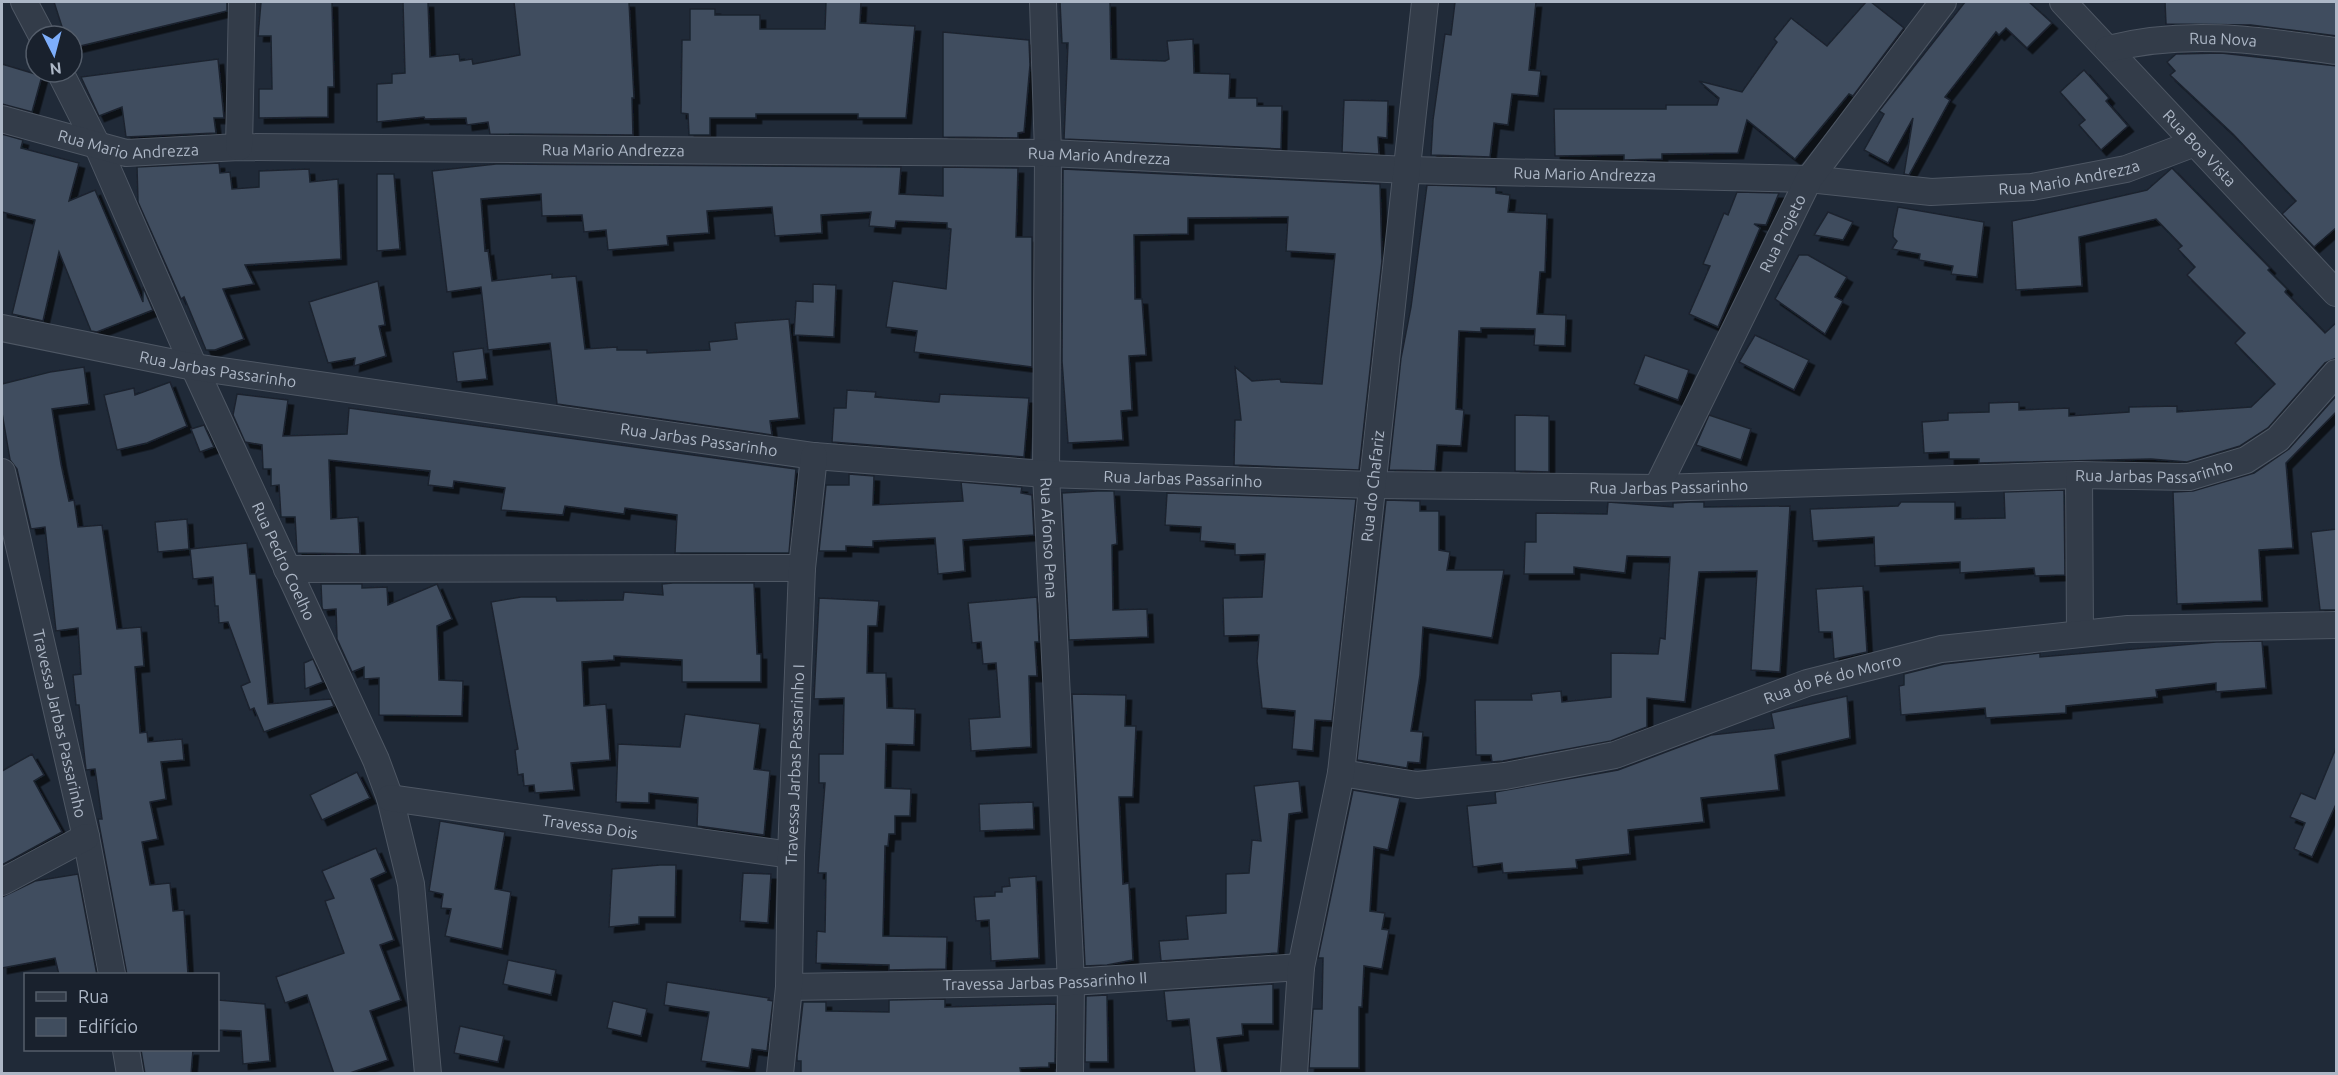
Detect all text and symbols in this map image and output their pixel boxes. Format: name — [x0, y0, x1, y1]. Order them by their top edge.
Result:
north arrow — [24, 24, 84, 84]
street label: Rua Nova — [2189, 29, 2258, 50]
text: N — [49, 59, 62, 78]
street label: Rua Boa Vista — [2160, 106, 2240, 190]
street label: Rua Mario Andrezza — [56, 126, 199, 162]
street label: Rua Mario Andrezza — [542, 140, 685, 159]
street label: Rua Mario Andrezza — [1028, 144, 1171, 168]
street label: Rua Mario Andrezza — [1998, 156, 2142, 198]
street label: Rua Mario Andrezza — [1513, 163, 1656, 185]
street label: Rua Projeto — [1756, 191, 1809, 275]
street label: Rua Jarbas Passarinho — [138, 347, 298, 391]
street label: Rua Jarbas Passarinho — [619, 419, 779, 460]
street label: Rua do Chafariz — [1357, 429, 1387, 543]
street label: Rua Jarbas Passarinho — [2075, 456, 2235, 486]
street label: Rua Jarbas Passarinho — [1103, 467, 1263, 490]
street label: Rua Jarbas Passarinho — [1589, 476, 1748, 497]
street label: Rua Afonso Pena — [1037, 477, 1061, 599]
street label: Rua Pedro Coelho — [249, 499, 319, 623]
street label: Travessa Jarbas Passarinho — [29, 627, 90, 819]
street label: Rua do Pé do Morro — [1761, 650, 1903, 707]
street label: Travessa Jarbas Passarinho I — [782, 664, 807, 865]
street label: Travessa Dois — [541, 811, 639, 842]
street label: Travessa Jarbas Passarinho II — [942, 968, 1148, 993]
legend — [24, 973, 219, 1051]
text: Rua — [78, 986, 109, 1006]
text: Edifício — [78, 1016, 138, 1036]

